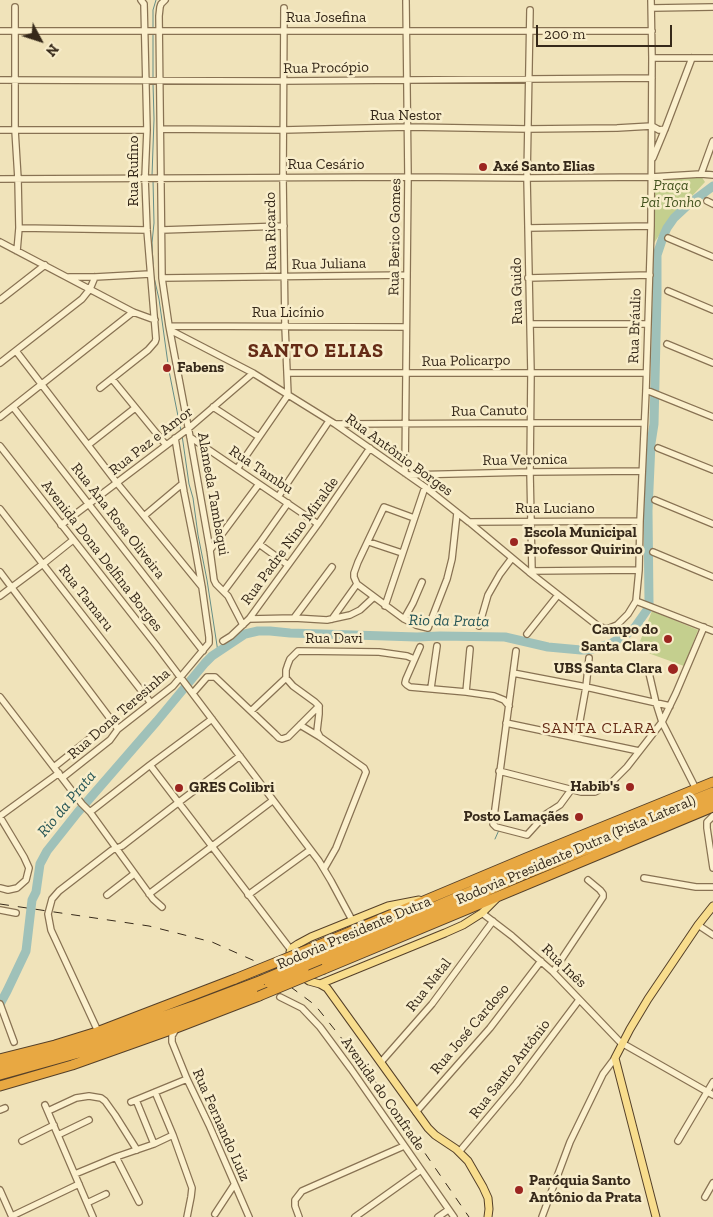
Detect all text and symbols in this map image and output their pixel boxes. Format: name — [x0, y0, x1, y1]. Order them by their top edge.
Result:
street label: Rua Josefina — [286, 9, 366, 27]
north arrow — [15, 15, 65, 65]
scale bar — [538, 15, 674, 47]
text: 200 m — [544, 25, 585, 43]
text: N — [42, 40, 62, 59]
street label: Rua Procópio — [283, 58, 369, 78]
street label: Rua Nestor — [370, 107, 442, 125]
street label: Rua Rufino — [125, 136, 143, 206]
street label: Rua Cesário — [287, 156, 365, 174]
place label: Axé Santo Elias — [493, 158, 595, 176]
marker: Axé Santo Elias — [477, 161, 489, 173]
park label: Praça Pai Tonho — [641, 177, 701, 212]
street label: Rua Berico Gomes — [385, 178, 405, 296]
street label: Rua Ricardo — [261, 192, 281, 270]
street label: Rua Juliana — [292, 254, 366, 274]
street label: Rua Guido — [507, 257, 527, 325]
street label: Rua Bráulio — [625, 288, 645, 364]
street label: Rua Licínio — [252, 304, 324, 322]
district label: SANTO ELIAS — [246, 339, 386, 363]
street label: Rua Policarpo — [421, 351, 511, 371]
place label: Fabens — [177, 359, 224, 377]
marker: Fabens — [161, 362, 173, 374]
street label: Rua Canuto — [451, 401, 527, 421]
street label: Rua Paz e Amor — [105, 403, 197, 479]
street label: Rua Antônio Borges — [342, 410, 456, 500]
street label: Alameda Tambaqui — [193, 431, 233, 557]
street label: Rua Tambu — [225, 442, 297, 498]
street label: Rua Veronica — [482, 450, 568, 470]
street label: Rua Ana Rosa Oliveira — [67, 459, 169, 583]
street label: Rua Padre Nino Miralde — [237, 473, 343, 609]
street label: Avenida Dona Delfina Borges — [37, 477, 167, 635]
street label: Rua Luciano — [515, 500, 595, 518]
place label: Escola Municipal Professor Quirino — [524, 524, 643, 559]
marker: Escola Municipal Professor Quirino — [508, 536, 520, 548]
street label: Rua Tamaru — [54, 561, 118, 635]
water label: Rio da Prata — [409, 611, 489, 631]
place label: Campo do Santa Clara — [581, 621, 658, 656]
street label: Rua Davi — [305, 630, 363, 648]
marker: Campo do Santa Clara — [662, 633, 674, 645]
place label: UBS Santa Clara — [554, 660, 662, 678]
marker: UBS Santa Clara — [666, 662, 680, 676]
street label: Rua Dona Teresinha — [64, 665, 174, 763]
district label: SANTA CLARA — [541, 718, 657, 738]
water label: Rio da Prata — [34, 767, 100, 841]
place label: Habib's — [570, 778, 620, 796]
place label: GRES Colibri — [189, 779, 274, 797]
marker: Habib's — [624, 781, 636, 793]
marker: GRES Colibri — [173, 782, 185, 794]
street label: Rodovia Presidente Dutra (Pista Lateral) — [454, 791, 698, 909]
place label: Posto Lamaçães — [463, 808, 569, 826]
marker: Posto Lamaçães — [573, 811, 585, 823]
street label: Rodovia Presidente Dutra — [274, 892, 434, 974]
street label: Rua Inês — [538, 940, 590, 992]
street label: Rua Natal — [402, 955, 456, 1015]
street label: Rua José Cardoso — [427, 980, 513, 1078]
street label: Rua Santo Antônio — [466, 1016, 554, 1122]
street label: Avenida do Confrade — [337, 1034, 429, 1154]
street label: Rua Fernando Luiz — [188, 1066, 254, 1184]
place label: Paróquia Santo Antônio da Prata — [529, 1172, 642, 1207]
marker: Paróquia Santo Antônio da Prata — [513, 1184, 525, 1196]

